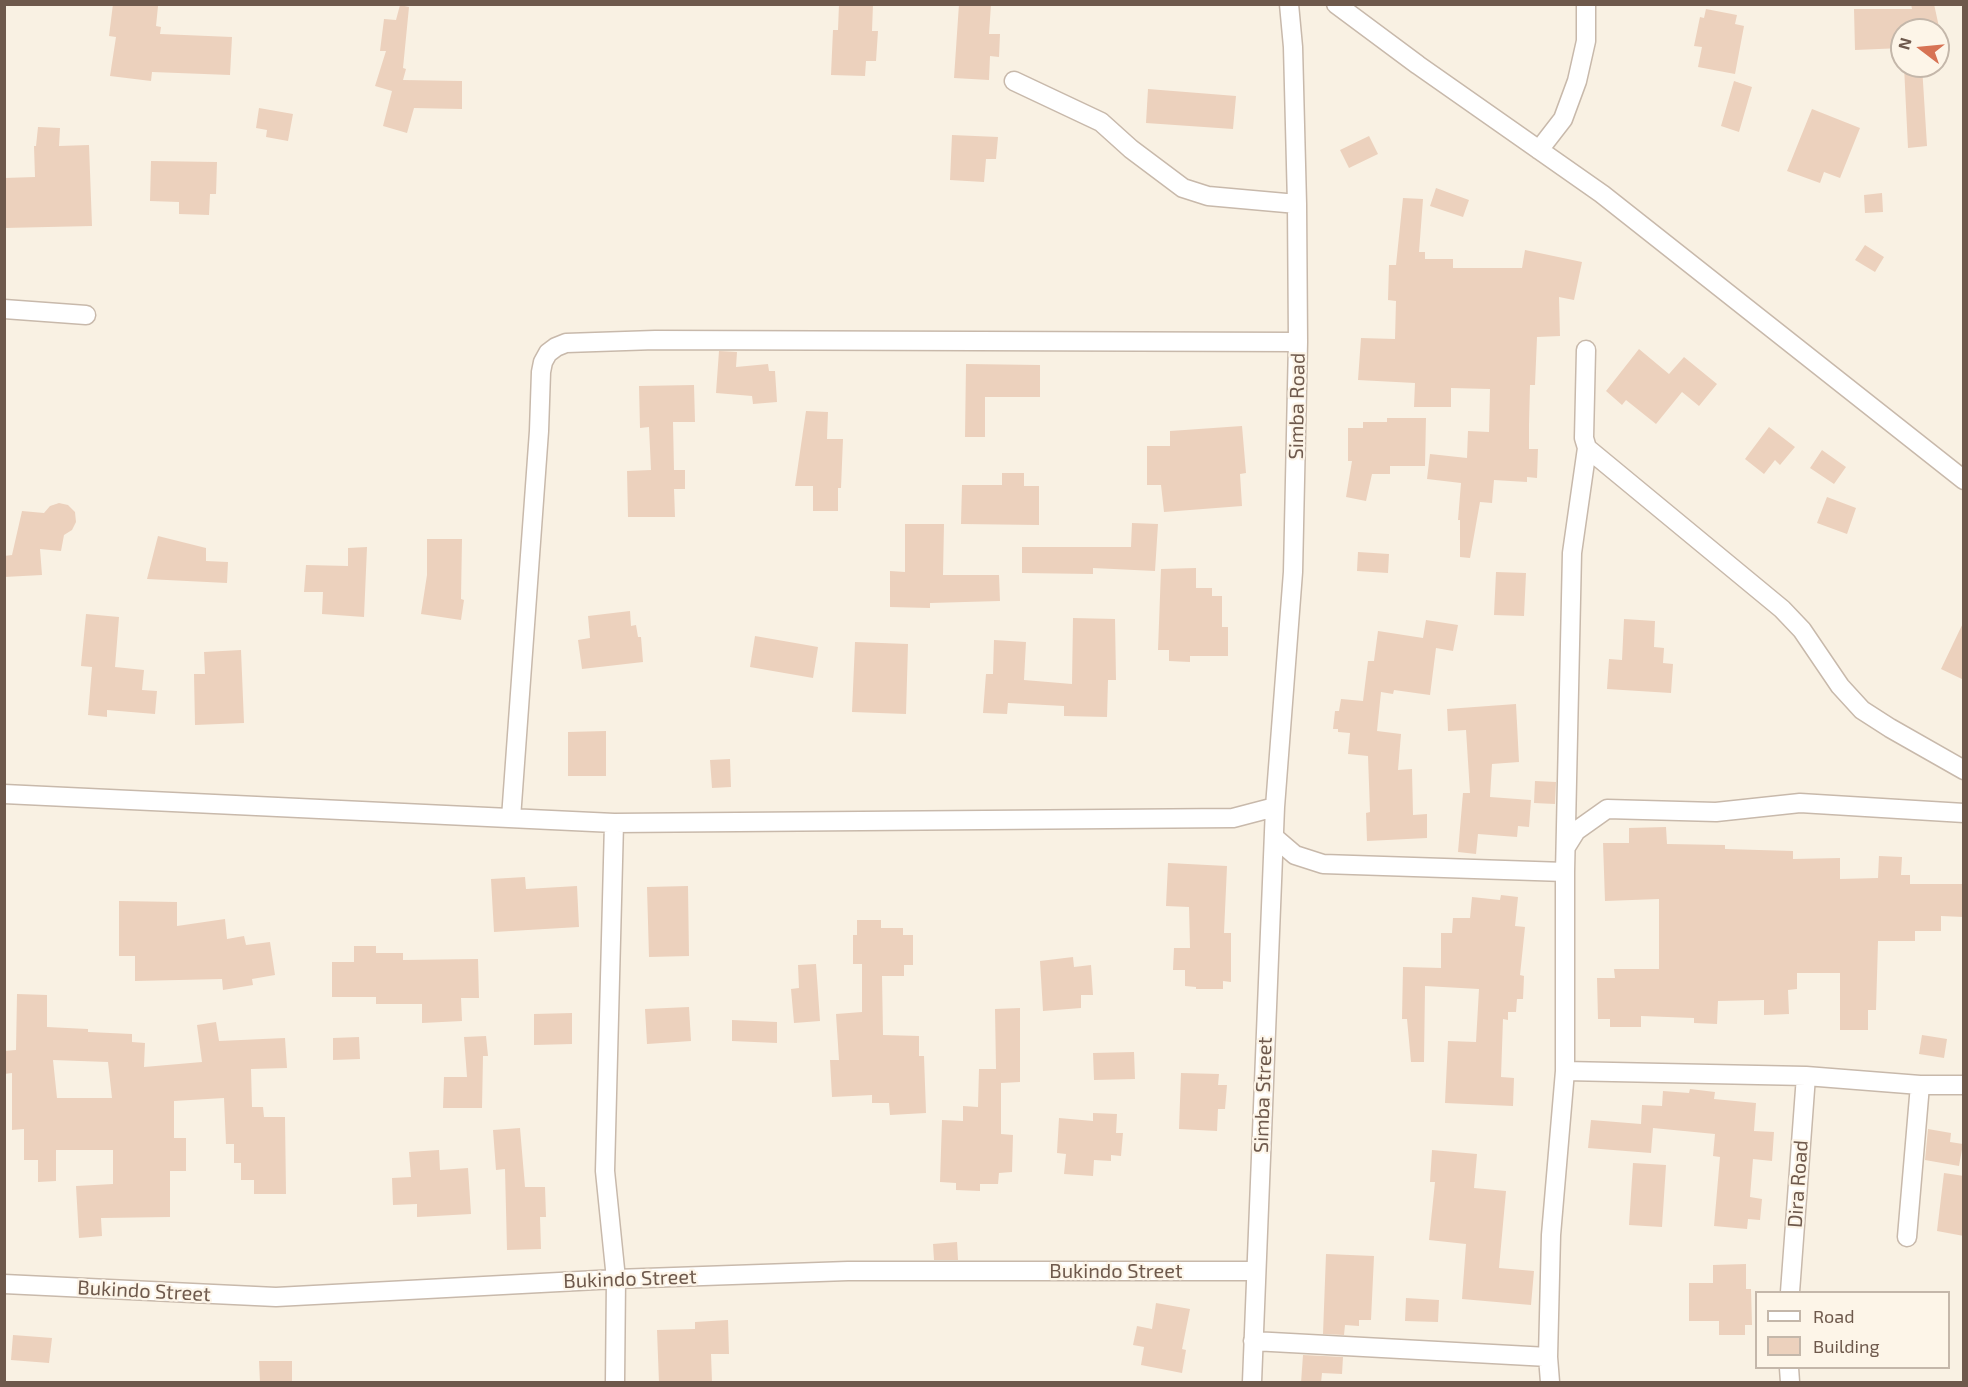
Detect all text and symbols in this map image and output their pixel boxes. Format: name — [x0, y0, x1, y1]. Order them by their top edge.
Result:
north arrow — [1890, 18, 1950, 78]
text: N — [1893, 35, 1915, 52]
street label: Simba Road — [1284, 352, 1310, 460]
street label: Simba Street — [1249, 1037, 1277, 1153]
street label: Dira Road — [1783, 1139, 1813, 1229]
street label: Bukindo Street — [1049, 1259, 1183, 1283]
street label: Bukindo Street — [563, 1265, 697, 1293]
street label: Bukindo Street — [77, 1276, 211, 1306]
legend — [1755, 1291, 1950, 1369]
text: Road — [1813, 1305, 1854, 1327]
text: Building — [1813, 1335, 1880, 1357]

